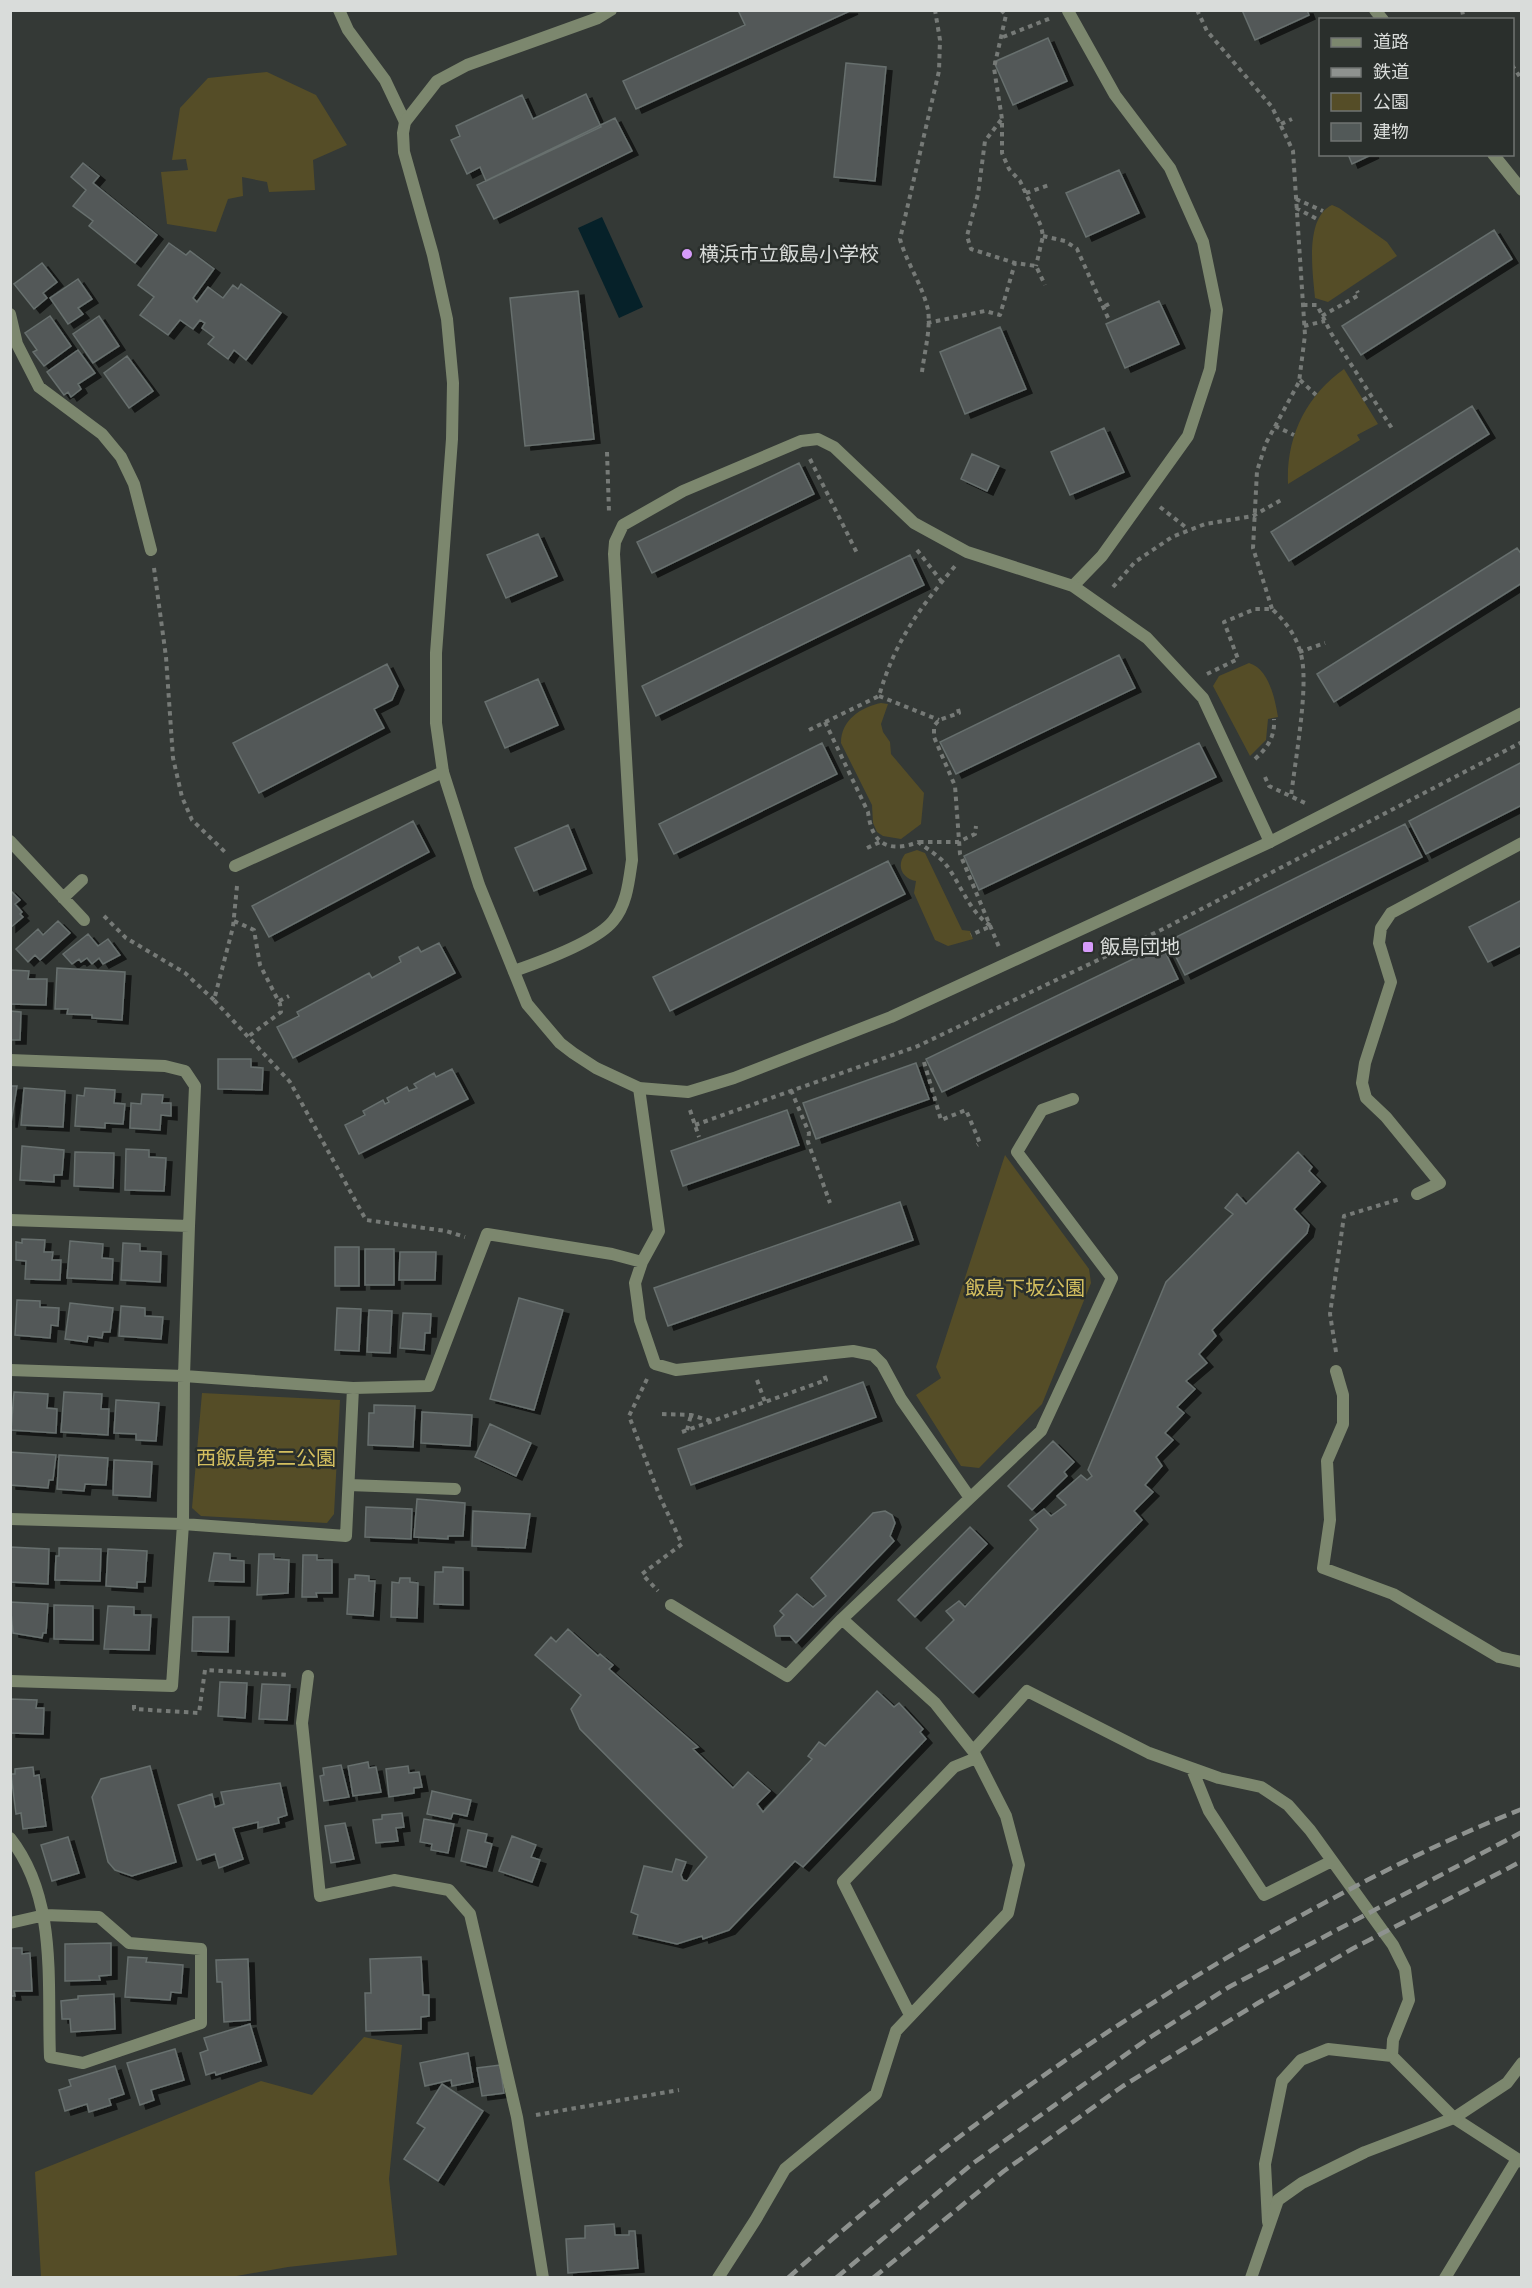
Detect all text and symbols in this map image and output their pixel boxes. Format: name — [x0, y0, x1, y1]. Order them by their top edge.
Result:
legend — [1319, 18, 1514, 156]
text: 道路 — [1373, 31, 1409, 52]
text: 鉄道 — [1373, 61, 1409, 82]
text: 公園 — [1373, 91, 1409, 112]
text: 建物 — [1373, 121, 1409, 142]
place label: 横浜市立飯島小学校 — [699, 242, 879, 266]
marker: 横浜市立飯島小学校 — [680, 247, 694, 261]
place label: 飯島団地 — [1100, 935, 1180, 959]
marker: 飯島団地 — [1081, 940, 1095, 954]
park label: 飯島下坂公園 — [965, 1276, 1085, 1300]
park label: 西飯島第二公園 — [196, 1446, 336, 1470]

